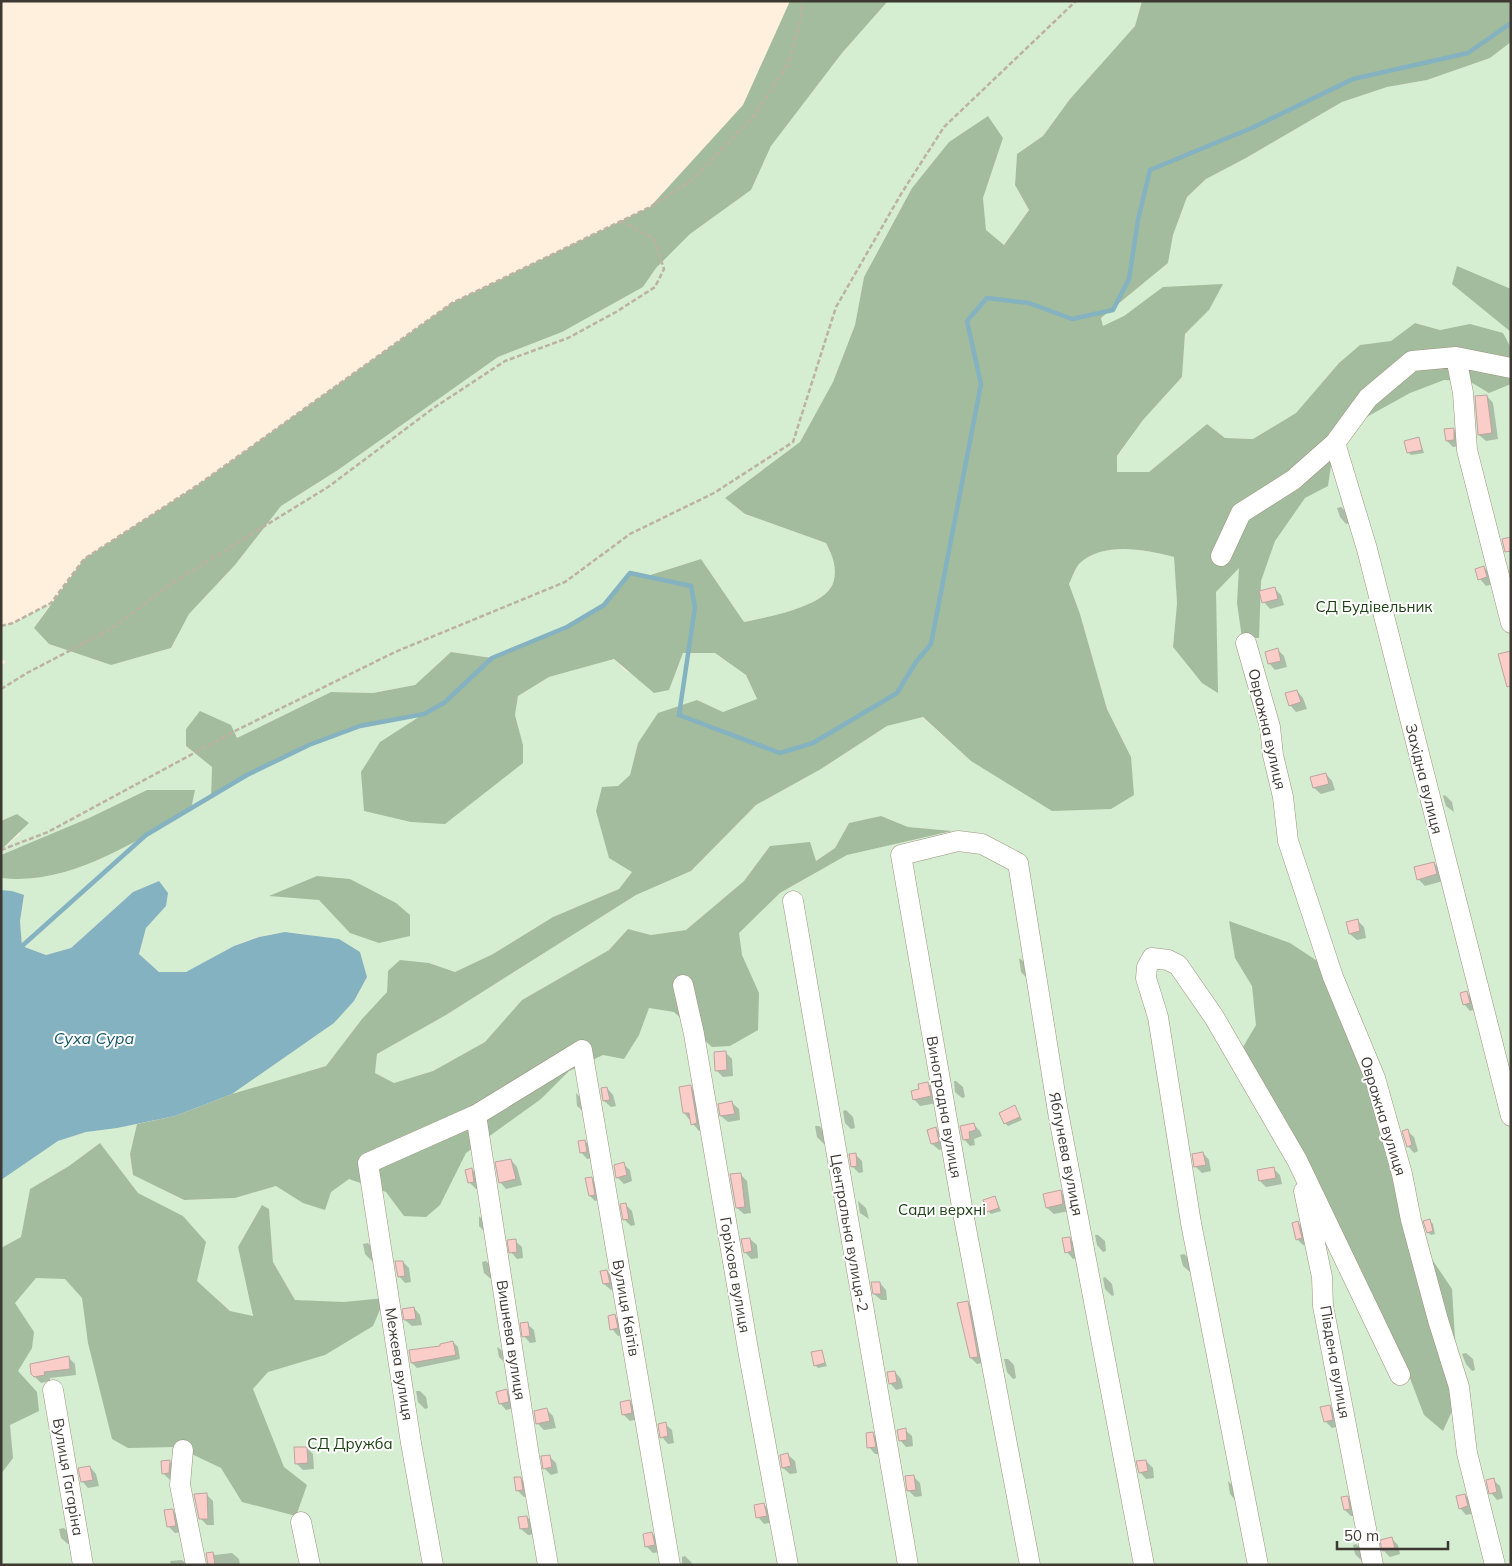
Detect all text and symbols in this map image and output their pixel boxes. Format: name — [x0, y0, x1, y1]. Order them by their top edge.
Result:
park label: СД Будівельник — [1316, 597, 1433, 616]
street label: Овражна вулиця — [1244, 667, 1291, 791]
street label: Західна вулиця — [1402, 722, 1447, 836]
water label: Суха Сура — [54, 1028, 135, 1048]
street label: Виноградна вулиця — [923, 1034, 966, 1180]
street label: Овражна вулиця — [1356, 1054, 1411, 1178]
street label: Яблунева вулиця — [1045, 1090, 1088, 1217]
street label: Центральна вулиця-2 — [826, 1152, 873, 1313]
park label: Сади верхні — [898, 1200, 986, 1219]
street label: Горіхова вулиця — [716, 1215, 755, 1334]
street label: Вулиця Квітів — [609, 1258, 644, 1358]
street label: Вишнева вулиця — [493, 1279, 530, 1401]
street label: Південа вулиця — [1316, 1304, 1355, 1420]
street label: Межева вулиця — [381, 1306, 418, 1422]
street label: Вулиця Гагаріна — [49, 1417, 88, 1537]
park label: СД Дружба — [307, 1434, 393, 1453]
scale bar — [1337, 1518, 1448, 1550]
text: 50 m — [1344, 1526, 1379, 1545]

